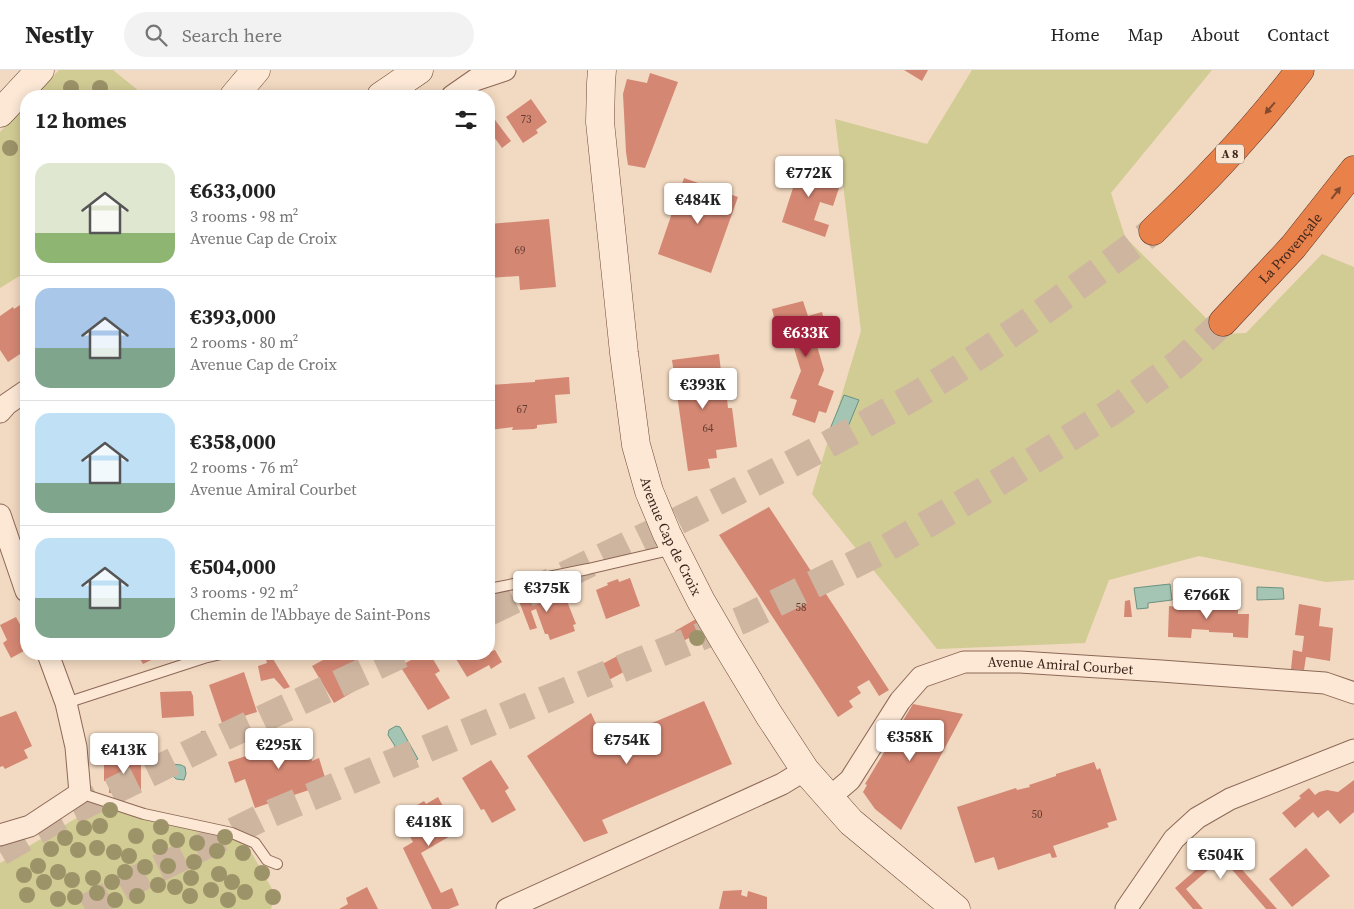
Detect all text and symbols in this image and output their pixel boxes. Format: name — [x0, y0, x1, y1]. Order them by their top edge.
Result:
search box — [124, 12, 474, 57]
text: Nestly — [25, 18, 94, 51]
icon: search — [142, 21, 170, 49]
text: Search here — [182, 22, 282, 48]
text: Home — [1051, 22, 1100, 47]
text: Map — [1128, 22, 1163, 47]
text: About — [1191, 22, 1239, 47]
text: Contact — [1267, 22, 1329, 47]
one-way arrow — [1264, 102, 1275, 115]
text: 12 homes — [35, 106, 127, 135]
icon: filters — [452, 106, 480, 134]
house number: 73 — [521, 112, 532, 127]
road number: A 8 — [1216, 144, 1244, 164]
pin: €772K — [774, 156, 844, 198]
text: €772K — [786, 161, 832, 183]
text: €633,000 — [190, 176, 276, 205]
pin: €484K — [663, 182, 733, 225]
icon: home — [75, 183, 135, 243]
one-way arrow — [1331, 186, 1341, 200]
text: €484K — [675, 188, 721, 210]
text: 3 rooms · 98 m² — [190, 205, 298, 227]
street label: La Provençale — [1254, 208, 1327, 288]
text: Avenue Cap de Croix — [190, 227, 337, 249]
house number: 69 — [515, 243, 526, 258]
text: €393,000 — [190, 302, 276, 331]
icon: home — [75, 308, 135, 368]
pin: €633K — [771, 316, 841, 358]
text: €633K — [783, 321, 829, 343]
text: 2 rooms · 80 m² — [190, 331, 298, 353]
text: Avenue Cap de Croix — [190, 353, 337, 375]
pin: €393K — [668, 368, 738, 410]
text: €393K — [680, 373, 726, 395]
house number: 67 — [517, 402, 528, 417]
house number: 64 — [703, 421, 714, 436]
text: €358,000 — [190, 427, 276, 456]
icon: home — [75, 433, 135, 493]
text: 2 rooms · 76 m² — [190, 456, 298, 478]
street label: Avenue Cap de Croix — [636, 475, 707, 600]
text: Avenue Amiral Courbet — [190, 478, 357, 500]
text: €504,000 — [190, 552, 276, 581]
icon: home — [75, 558, 135, 618]
pin: €375K — [512, 570, 582, 613]
text: €375K — [524, 576, 570, 598]
pin: €766K — [1172, 578, 1242, 620]
text: 3 rooms · 92 m² — [190, 581, 298, 603]
text: €766K — [1184, 583, 1230, 605]
house number: 58 — [796, 600, 807, 615]
text: Chemin de l'Abbaye de Saint-Pons — [190, 603, 431, 625]
street label: Avenue Amiral Courbet — [987, 652, 1134, 679]
pin: €358K — [875, 720, 945, 762]
pin: €754K — [592, 722, 662, 765]
text: €358K — [887, 725, 933, 747]
pin: €295K — [244, 728, 314, 770]
text: €754K — [604, 728, 650, 750]
pin: €413K — [89, 732, 159, 775]
text: €295K — [256, 733, 302, 755]
text: €413K — [101, 738, 147, 760]
pin: €418K — [394, 804, 464, 847]
house number: 50 — [1032, 807, 1043, 822]
text: €418K — [406, 810, 452, 832]
pin: €504K — [1186, 838, 1256, 880]
text: €504K — [1198, 843, 1244, 865]

